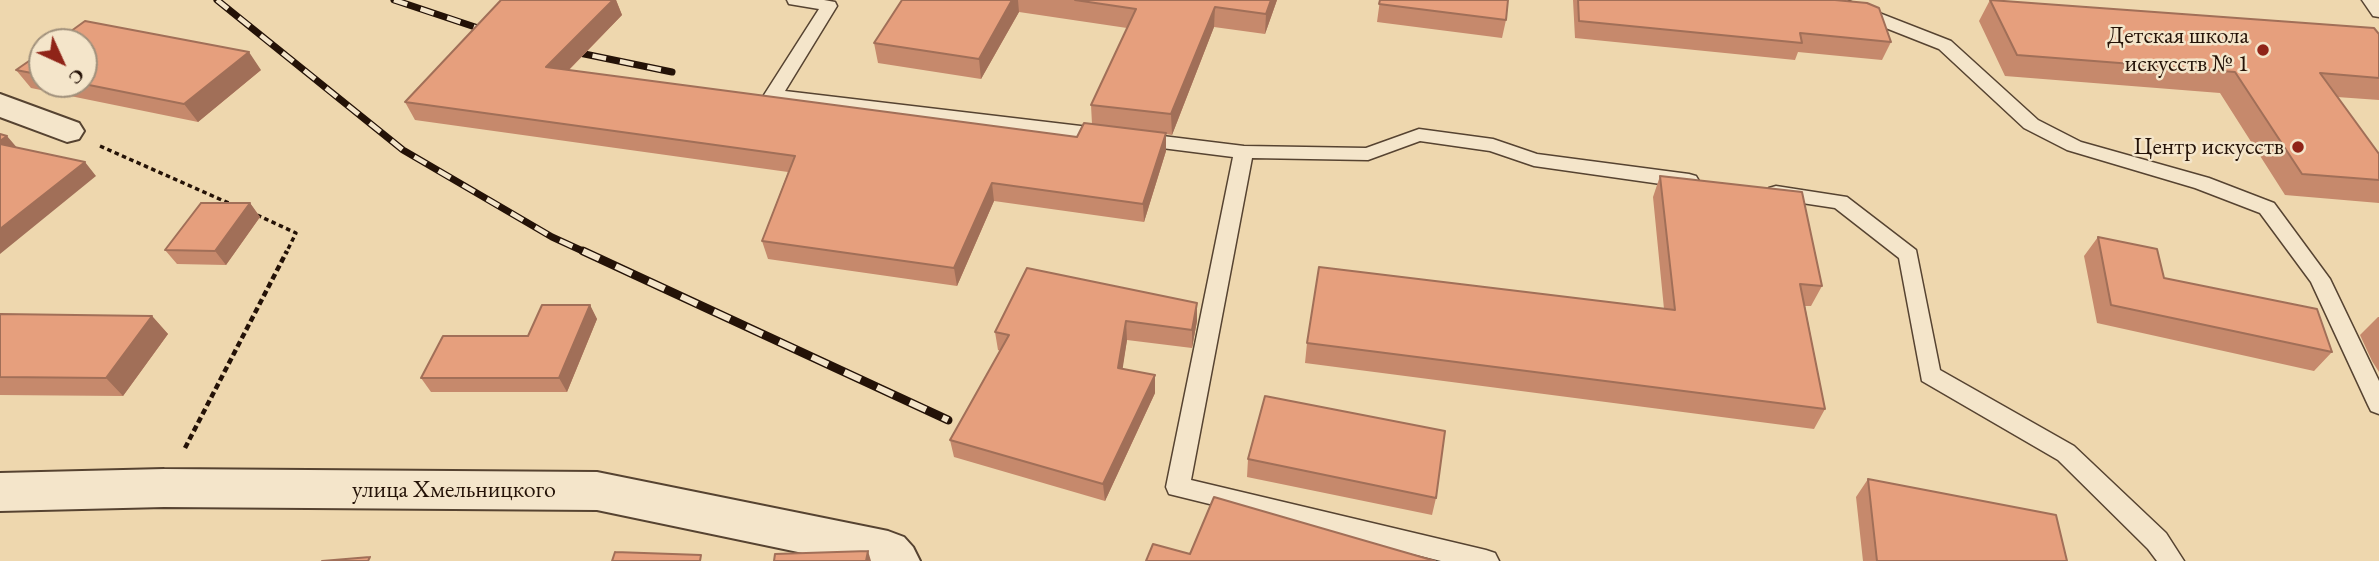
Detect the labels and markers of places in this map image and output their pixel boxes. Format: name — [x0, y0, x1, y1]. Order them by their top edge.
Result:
place label: Детская школа искусств № 1 — [2107, 22, 2249, 78]
marker: Детская школа искусств № 1 — [2255, 42, 2271, 58]
place label: Центр искусств — [2134, 133, 2284, 161]
marker: Центр искусств — [2290, 139, 2306, 155]

